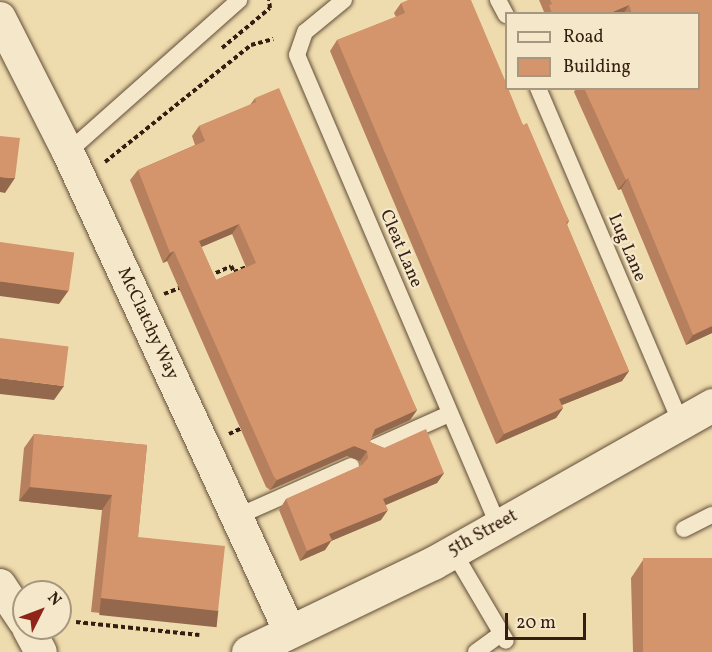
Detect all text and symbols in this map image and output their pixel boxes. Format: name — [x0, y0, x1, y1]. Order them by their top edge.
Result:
legend — [505, 12, 700, 90]
text: Road — [563, 25, 604, 50]
text: Building — [563, 55, 631, 80]
street label: Cleat Lane — [374, 207, 426, 291]
street label: Lug Lane — [602, 211, 650, 285]
street label: McClatchy Way — [111, 264, 183, 384]
street label: 5th Street — [444, 506, 522, 562]
north arrow — [12, 580, 72, 640]
text: N — [42, 588, 66, 611]
scale bar — [508, 601, 589, 639]
text: 20 m — [516, 611, 556, 636]

